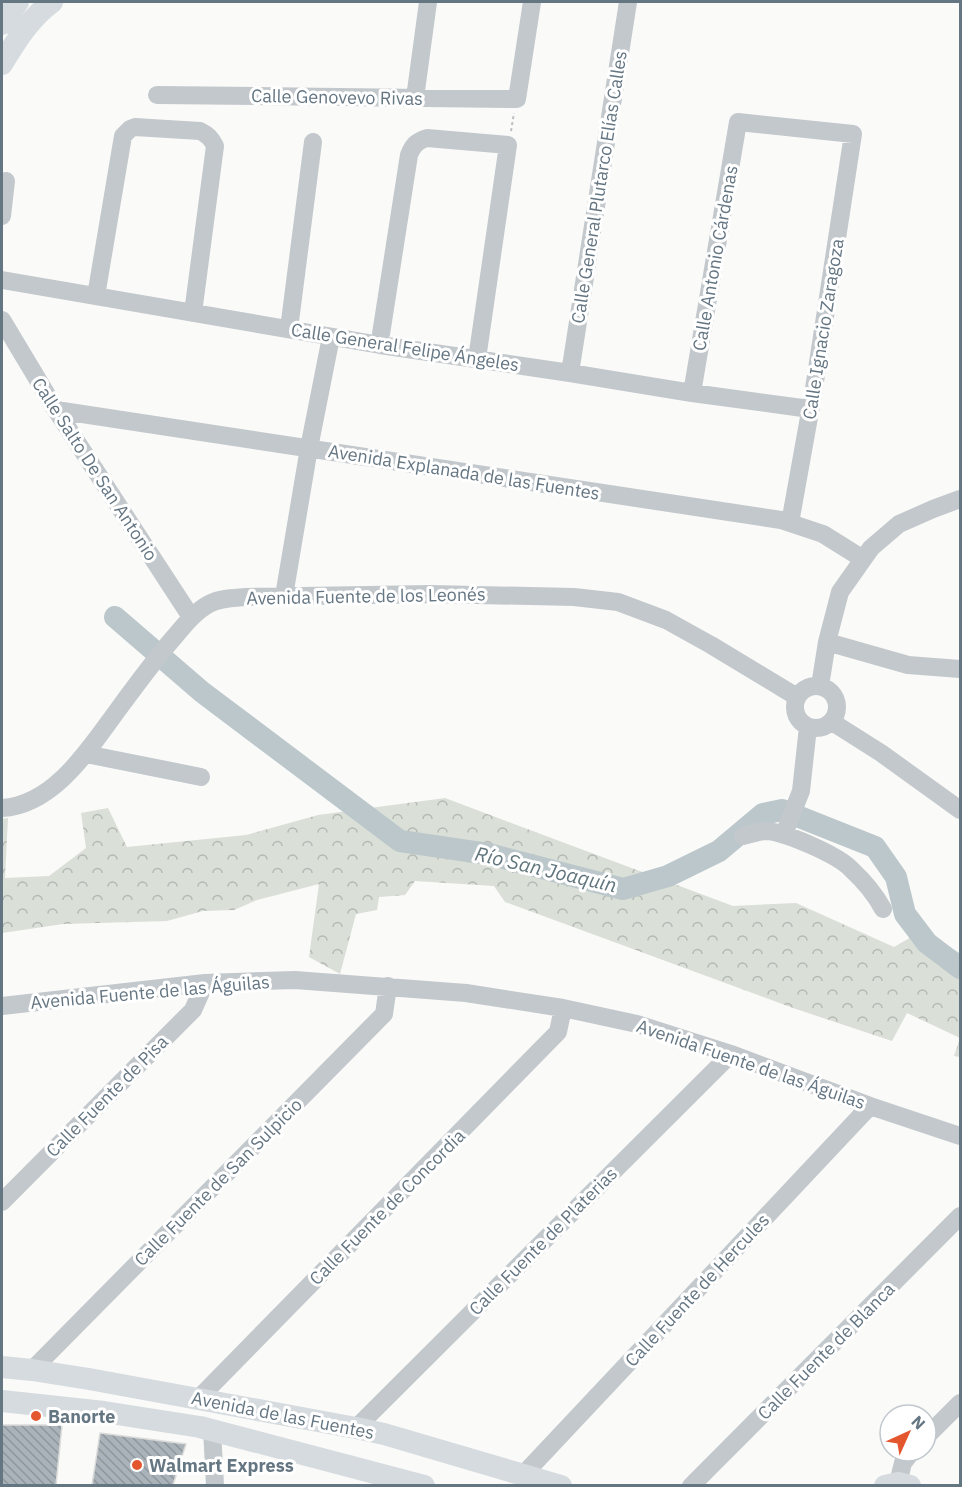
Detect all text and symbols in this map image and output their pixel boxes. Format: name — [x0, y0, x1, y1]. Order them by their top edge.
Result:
street label: Calle General Plutarco Elías Calles — [566, 49, 632, 325]
street label: Calle Genovevo Rivas — [251, 84, 423, 110]
street label: Calle Antonio Cárdenas — [687, 163, 743, 353]
street label: Calle Ignacio Zaragoza — [797, 237, 849, 421]
street label: Calle General Felipe Ángeles — [289, 318, 521, 376]
street label: Calle Salto De San Antonio — [27, 373, 163, 565]
street label: Avenida Explanada de las Fuentes — [327, 439, 601, 505]
street label: Avenida Fuente de los Leonés — [246, 582, 486, 610]
water label: Río San Joaquín — [473, 840, 619, 898]
street label: Avenida Fuente de las Águilas — [29, 970, 271, 1014]
street label: Avenida Fuente de las Águilas — [634, 1014, 868, 1114]
street label: Calle Fuente de Pisa — [41, 1030, 173, 1162]
street label: Calle Fuente de San Sulpicio — [129, 1093, 307, 1271]
street label: Calle Fuente de Concordia — [304, 1124, 470, 1290]
street label: Calle Fuente de Platerias — [464, 1162, 622, 1320]
street label: Calle Fuente de Hercules — [620, 1208, 774, 1372]
street label: Calle Fuente de Blanca — [753, 1277, 900, 1424]
street label: Avenida de las Fuentes — [190, 1386, 376, 1444]
north arrow — [878, 1403, 938, 1463]
place label: Banorte — [48, 1405, 115, 1428]
marker: Banorte — [29, 1409, 43, 1423]
text: N — [907, 1411, 930, 1434]
place label: Walmart Express — [149, 1454, 294, 1477]
marker: Walmart Express — [130, 1458, 144, 1472]

